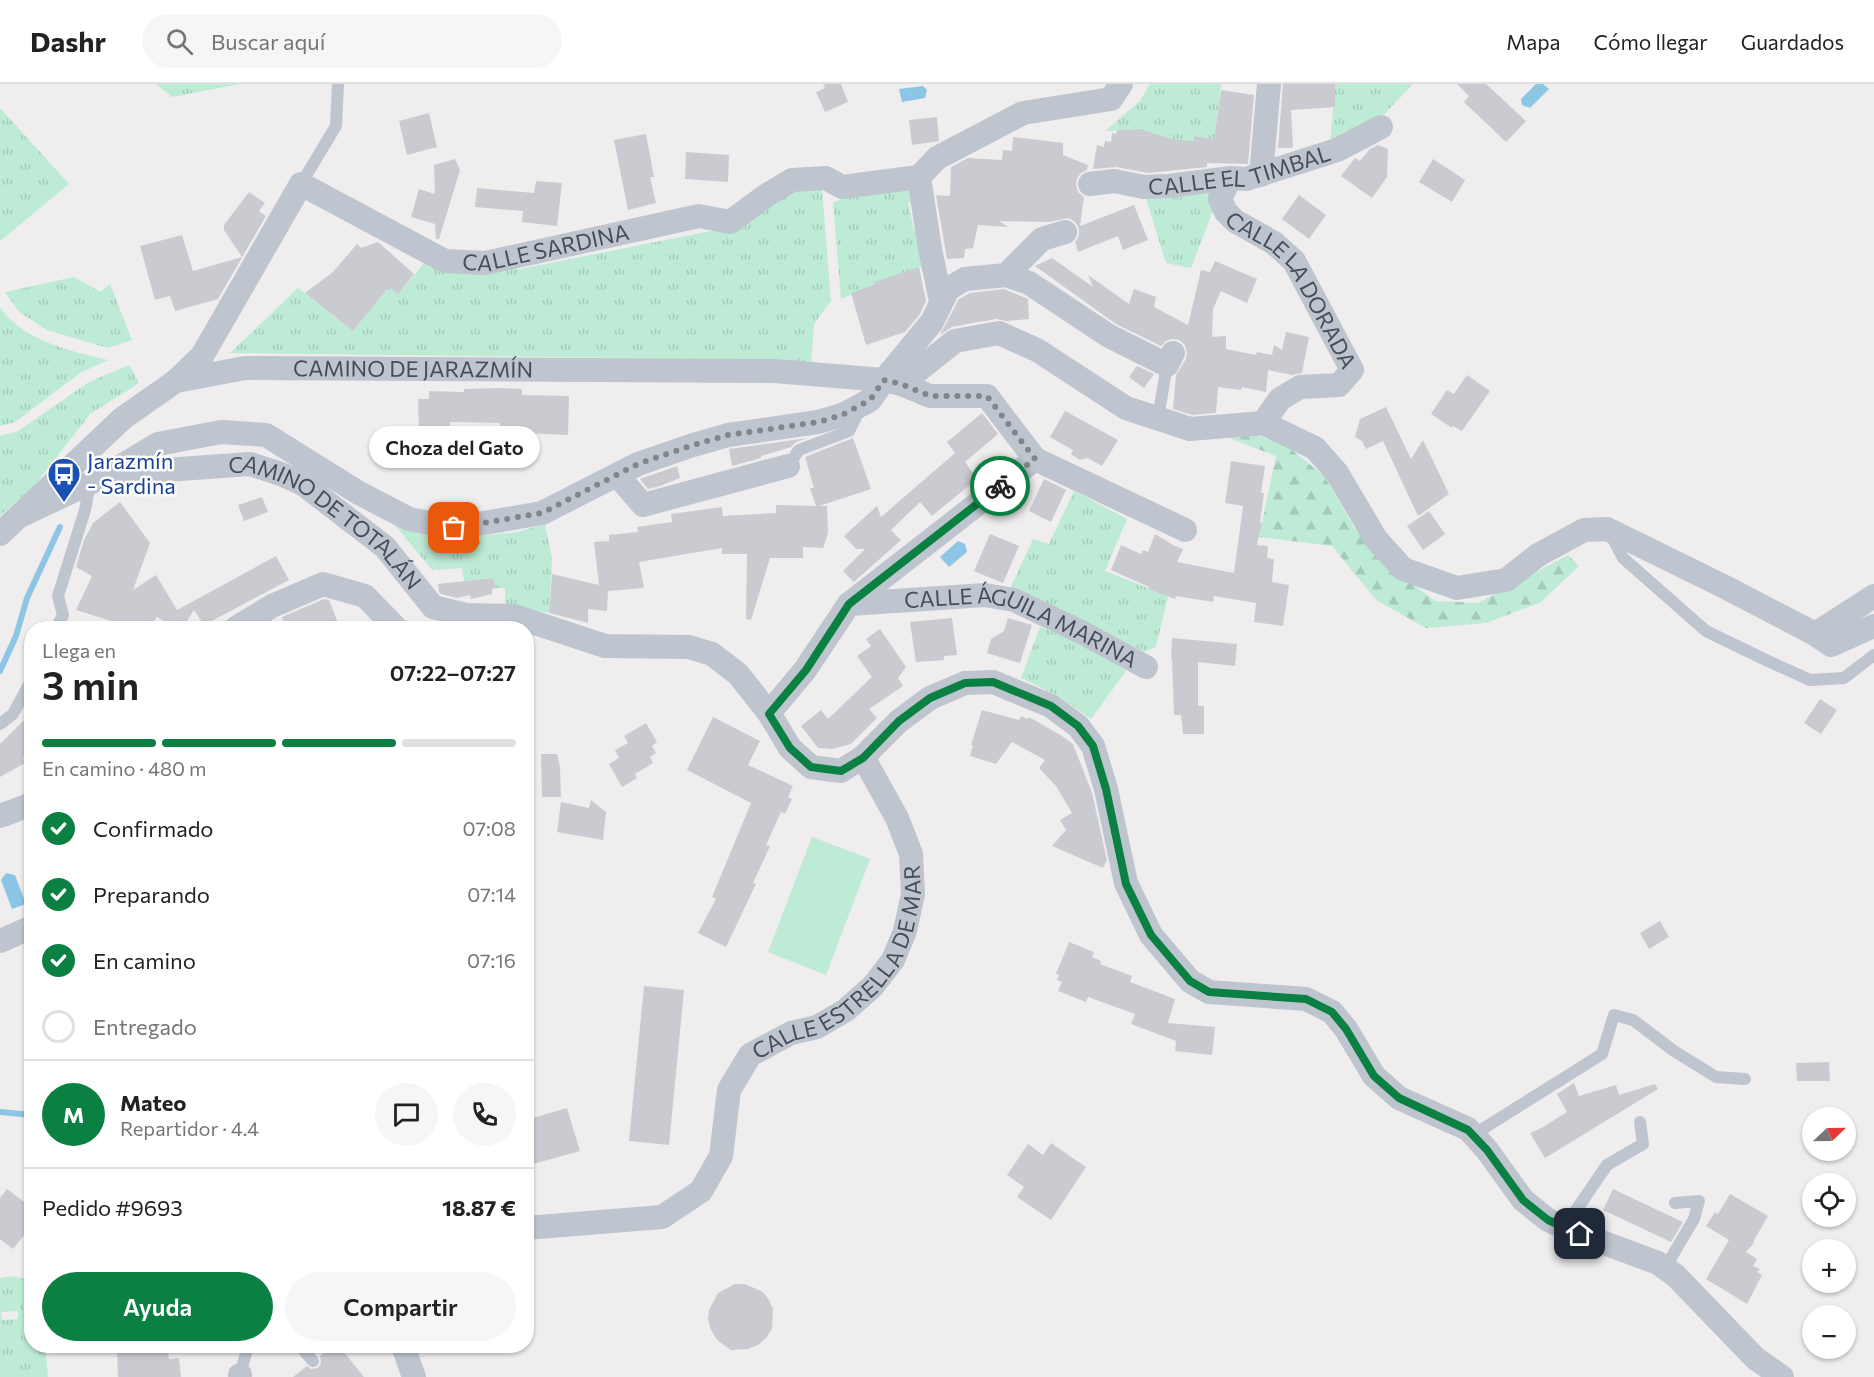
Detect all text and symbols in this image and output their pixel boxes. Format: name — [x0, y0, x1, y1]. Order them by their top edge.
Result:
search box — [142, 14, 562, 68]
text: Dashr — [30, 24, 106, 58]
icon: search — [163, 25, 196, 58]
text: Buscar aquí — [211, 28, 325, 55]
text: Mapa — [1506, 29, 1561, 54]
text: Cómo llegar — [1594, 29, 1708, 54]
text: Guardados — [1741, 29, 1844, 54]
street label: CALLE EL TIMBAL — [1148, 139, 1333, 200]
street label: CALLE LA DORADA — [1220, 205, 1363, 373]
street label: CALLE SARDINA — [462, 218, 631, 276]
street label: CAMINO DE JARAZMÍN — [293, 354, 533, 383]
callout: Choza del Gato — [368, 426, 540, 468]
text: Choza del Gato — [385, 435, 524, 459]
place label: Jarazmín - Sardina — [87, 447, 176, 499]
street label: CAMINO DE TOTALÁN — [227, 449, 427, 595]
bus stop icon: Jarazmín - Sardina — [46, 456, 82, 503]
courier — [970, 456, 1030, 516]
icon: bike — [984, 470, 1017, 503]
pin — [428, 502, 479, 553]
icon: bag — [437, 511, 470, 544]
street label: CALLE ÁGUILA MARINA — [903, 581, 1142, 673]
text: Llega en — [42, 638, 116, 662]
text: 07:22–07:27 — [390, 659, 516, 686]
text: 3 min — [42, 660, 139, 708]
text: En camino · 480 m — [42, 756, 206, 780]
icon: check — [42, 812, 75, 845]
text: Confirmado — [93, 815, 214, 842]
text: 07:08 — [463, 816, 516, 840]
street label: CALLE ESTRELLA DE MAR — [747, 864, 926, 1064]
icon: check — [42, 878, 75, 911]
text: Preparando — [93, 881, 210, 908]
text: 07:14 — [467, 882, 516, 906]
icon: check — [42, 944, 75, 977]
text: En camino — [93, 947, 196, 974]
text: 07:16 — [467, 948, 516, 972]
text: Entregado — [93, 1013, 197, 1040]
button: chat — [375, 1083, 438, 1146]
button: phone — [453, 1083, 516, 1146]
text: Mateo — [120, 1089, 187, 1116]
text: M — [63, 1101, 84, 1128]
north arrow — [1802, 1107, 1856, 1161]
map controls — [1802, 1107, 1856, 1359]
text: Repartidor · 4.4 — [120, 1116, 259, 1140]
button: locate — [1802, 1173, 1856, 1227]
text: Pedido #9693 — [42, 1194, 183, 1221]
text: 18.87 € — [442, 1194, 516, 1221]
pin — [1554, 1208, 1605, 1259]
icon: home — [1563, 1217, 1596, 1250]
button: + — [1802, 1239, 1856, 1293]
button: Ayuda — [42, 1272, 273, 1341]
button: Compartir — [285, 1272, 516, 1341]
button: − — [1802, 1305, 1856, 1359]

